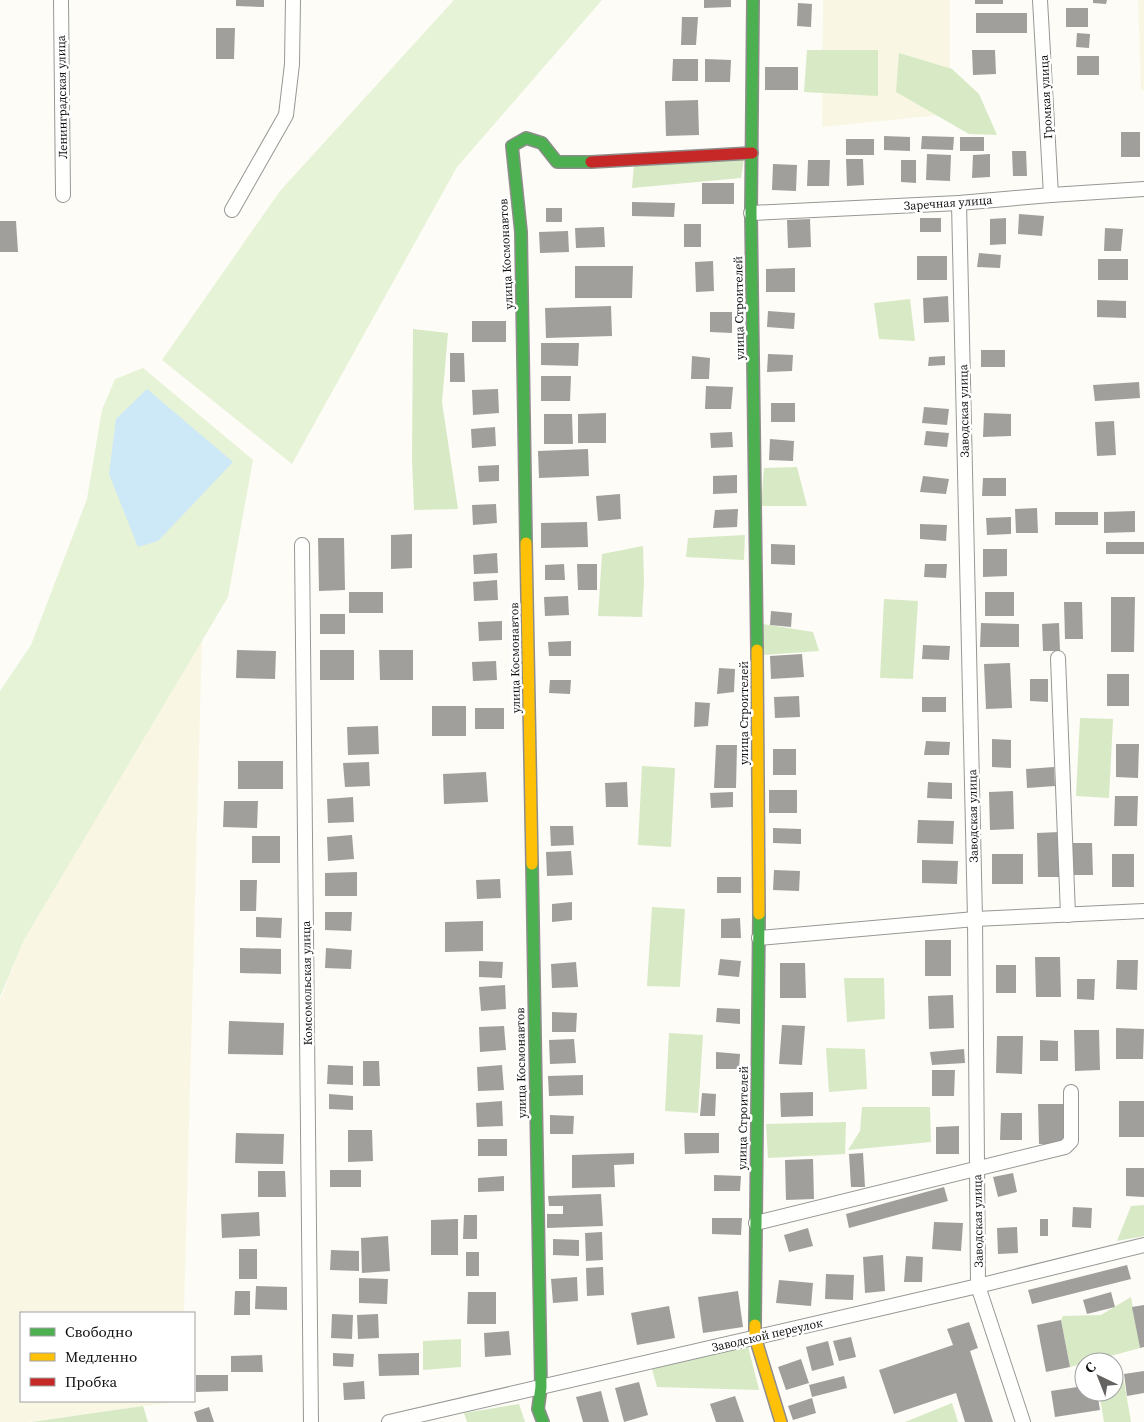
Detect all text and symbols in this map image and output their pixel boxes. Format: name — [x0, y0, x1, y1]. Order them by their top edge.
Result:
street label: Ленинградская улица — [53, 34, 71, 159]
street label: Громкая улица — [1036, 54, 1056, 139]
street label: Заречная улица — [903, 192, 994, 214]
street label: улица Космонавтов — [495, 198, 517, 310]
street label: улица Строителей — [730, 256, 748, 360]
street label: Заводская улица — [955, 363, 973, 458]
street label: улица Космонавтов — [506, 602, 524, 714]
street label: улица Строителей — [736, 661, 752, 765]
street label: Заводская улица — [964, 768, 982, 863]
street label: Комсомольская улица — [298, 920, 316, 1046]
street label: улица Космонавтов — [512, 1007, 530, 1119]
street label: улица Строителей — [734, 1066, 752, 1170]
street label: Заводская улица — [969, 1173, 987, 1268]
legend — [20, 1312, 195, 1402]
street label: Заводской переулок — [710, 1314, 824, 1356]
text: Свободно — [65, 1321, 133, 1342]
text: Медленно — [65, 1346, 137, 1367]
north arrow — [1074, 1352, 1124, 1402]
text: С — [1080, 1357, 1100, 1378]
text: Пробка — [65, 1371, 117, 1392]

